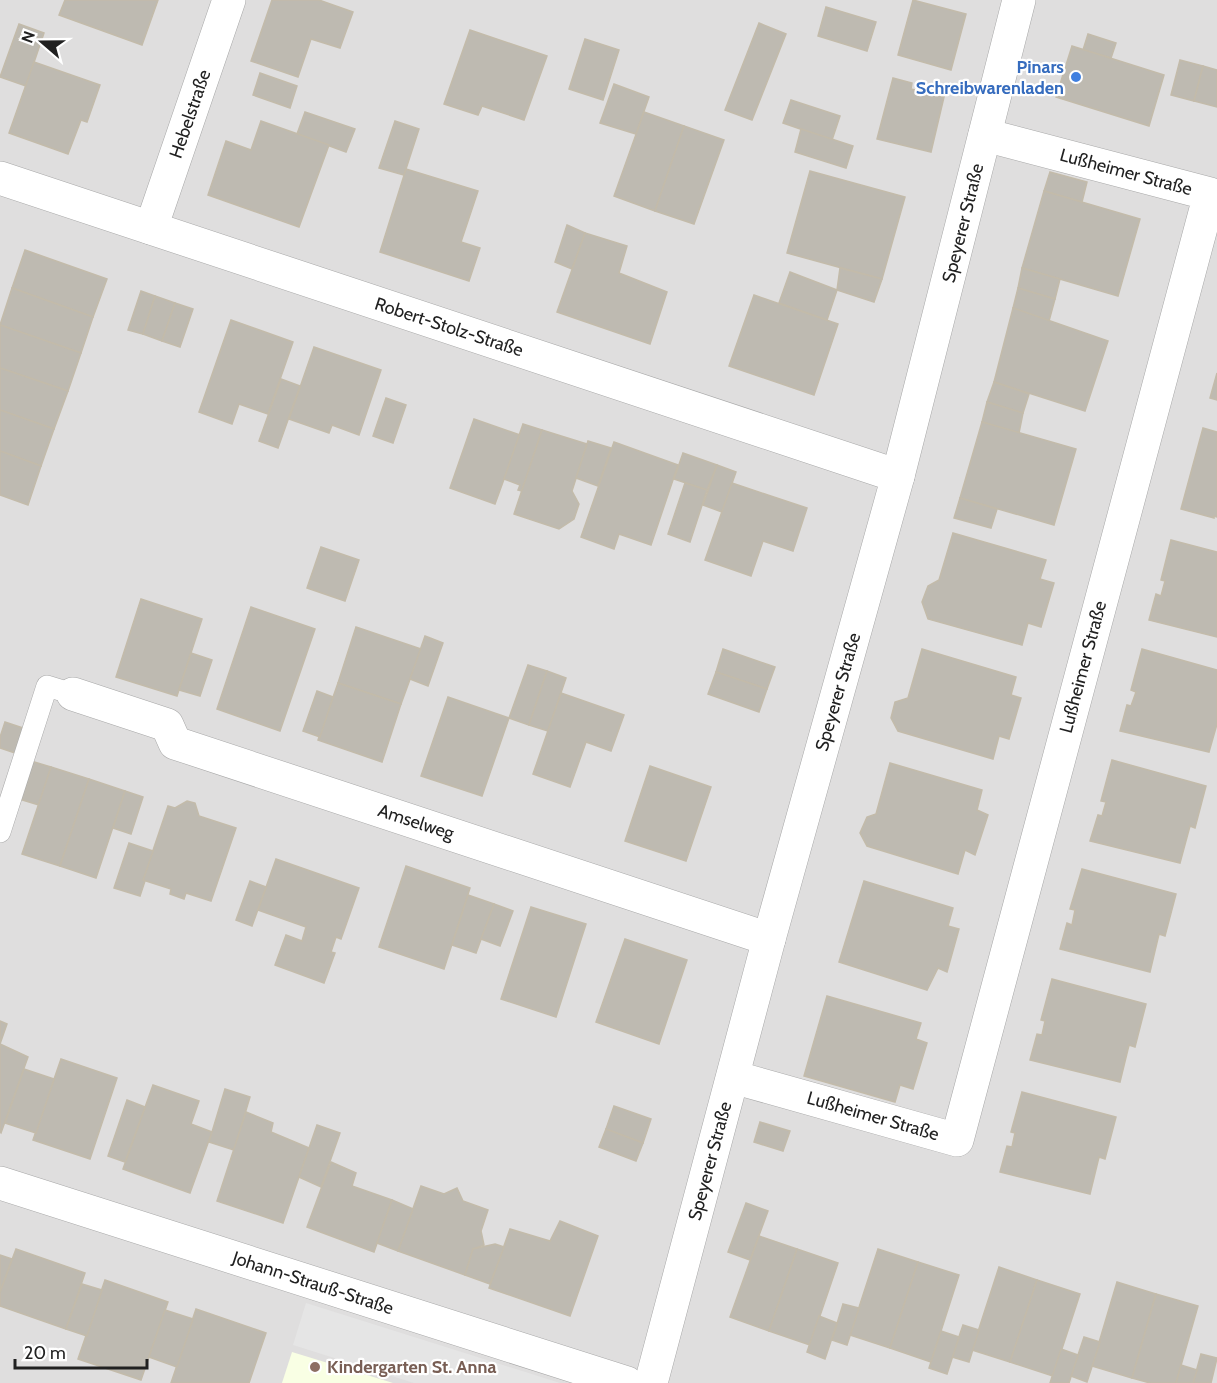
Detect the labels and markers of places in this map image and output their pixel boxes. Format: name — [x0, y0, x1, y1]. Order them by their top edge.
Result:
place label: Pinars Schreibwarenladen — [916, 56, 1064, 99]
marker: Pinars Schreibwarenladen — [1069, 70, 1083, 84]
place label: Kindergarten St. Anna — [327, 1356, 496, 1378]
marker: Kindergarten St. Anna — [308, 1360, 322, 1374]

